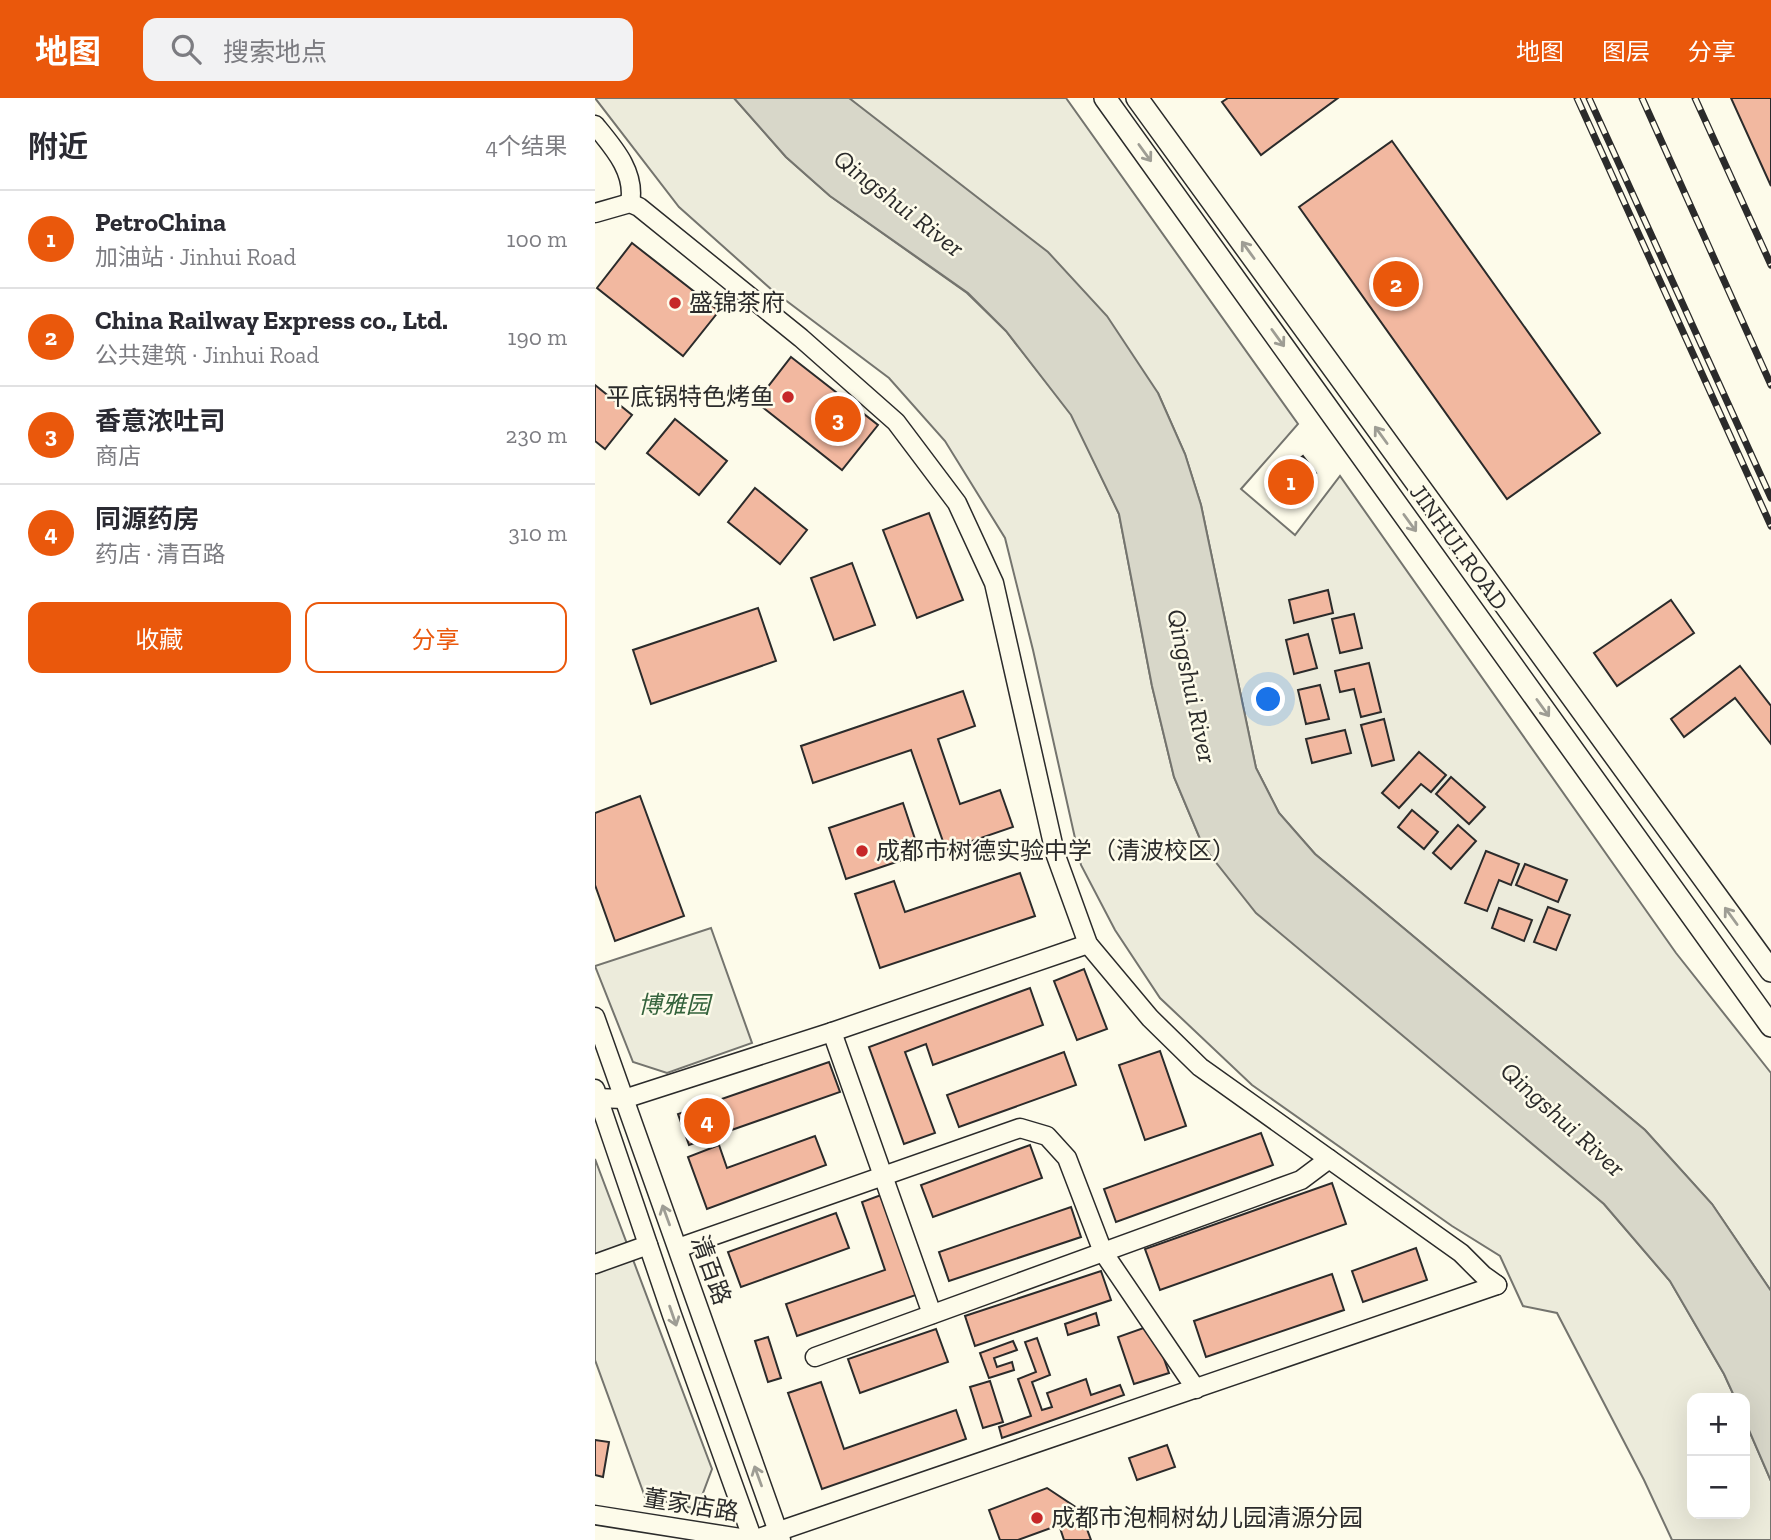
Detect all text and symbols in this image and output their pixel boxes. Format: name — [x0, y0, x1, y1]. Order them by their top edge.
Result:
search box — [143, 18, 633, 81]
icon: search — [167, 30, 205, 68]
text: 地图 — [35, 32, 101, 71]
text: 搜索地点 — [223, 36, 327, 68]
text: 地图 — [1516, 37, 1564, 66]
text: 图层 — [1602, 37, 1650, 66]
text: 分享 — [1688, 37, 1736, 66]
text: 附近 — [28, 129, 88, 165]
text: 4个结果 — [486, 132, 567, 160]
water label: Qingshui River — [827, 142, 971, 264]
one-way arrow — [1137, 144, 1152, 163]
text: PetroChina — [95, 206, 226, 238]
text: 1 — [46, 225, 56, 253]
text: 100 m — [507, 225, 567, 253]
one-way arrow — [1241, 241, 1256, 260]
text: 加油站 · Jinhui Road — [95, 243, 296, 271]
pin: 2 — [1373, 258, 1419, 310]
place label: 盛锦茶府 — [689, 288, 785, 317]
marker: 盛锦茶府 — [667, 295, 683, 311]
text: China Railway Express co., Ltd. — [95, 304, 448, 336]
text: 2 — [45, 323, 57, 351]
text: 190 m — [508, 323, 567, 351]
one-way arrow — [1270, 328, 1285, 347]
text: 公共建筑 · Jinhui Road — [95, 341, 319, 369]
place label: 平底锅特色烤鱼 — [606, 382, 774, 411]
marker: 平底锅特色烤鱼 — [780, 389, 796, 405]
pin: 3 — [815, 393, 861, 445]
text: 香意浓吐司 — [95, 405, 225, 437]
text: 3 — [45, 421, 57, 449]
text: 230 m — [506, 421, 567, 449]
one-way arrow — [1374, 426, 1389, 444]
text: 商店 — [95, 442, 141, 470]
pin: 1 — [1268, 456, 1314, 508]
street label: JINHUI ROAD — [1404, 478, 1515, 615]
text: 同源药房 — [95, 503, 199, 535]
one-way arrow — [1403, 513, 1417, 532]
text: 4 — [44, 519, 58, 547]
text: 310 m — [509, 519, 567, 547]
text: 药店 · 清百路 — [95, 540, 225, 568]
button: 收藏 — [28, 602, 291, 673]
button: 分享 — [305, 602, 567, 673]
water label: Qingshui River — [1160, 606, 1224, 766]
your location — [1251, 682, 1285, 716]
one-way arrow — [1536, 698, 1550, 717]
place label: 成都市树德实验中学（清波校区） — [876, 836, 1236, 865]
marker: 成都市树德实验中学（清波校区） — [854, 843, 870, 859]
one-way arrow — [1724, 907, 1738, 926]
park label: 博雅园 — [638, 990, 713, 1019]
water label: Qingshui River — [1494, 1055, 1632, 1183]
pin: 4 — [684, 1095, 730, 1147]
one-way arrow — [658, 1205, 671, 1227]
street label: 清百路 — [686, 1231, 737, 1309]
one-way arrow — [668, 1304, 680, 1326]
map controls — [1687, 1393, 1750, 1519]
button: + — [1687, 1393, 1750, 1456]
button: − — [1687, 1456, 1750, 1519]
one-way arrow — [751, 1465, 763, 1487]
street label: 董家店路 — [641, 1483, 741, 1526]
place label: 成都市泡桐树幼儿园清源分园 — [1051, 1503, 1363, 1532]
marker: 成都市泡桐树幼儿园清源分园 — [1029, 1510, 1045, 1526]

